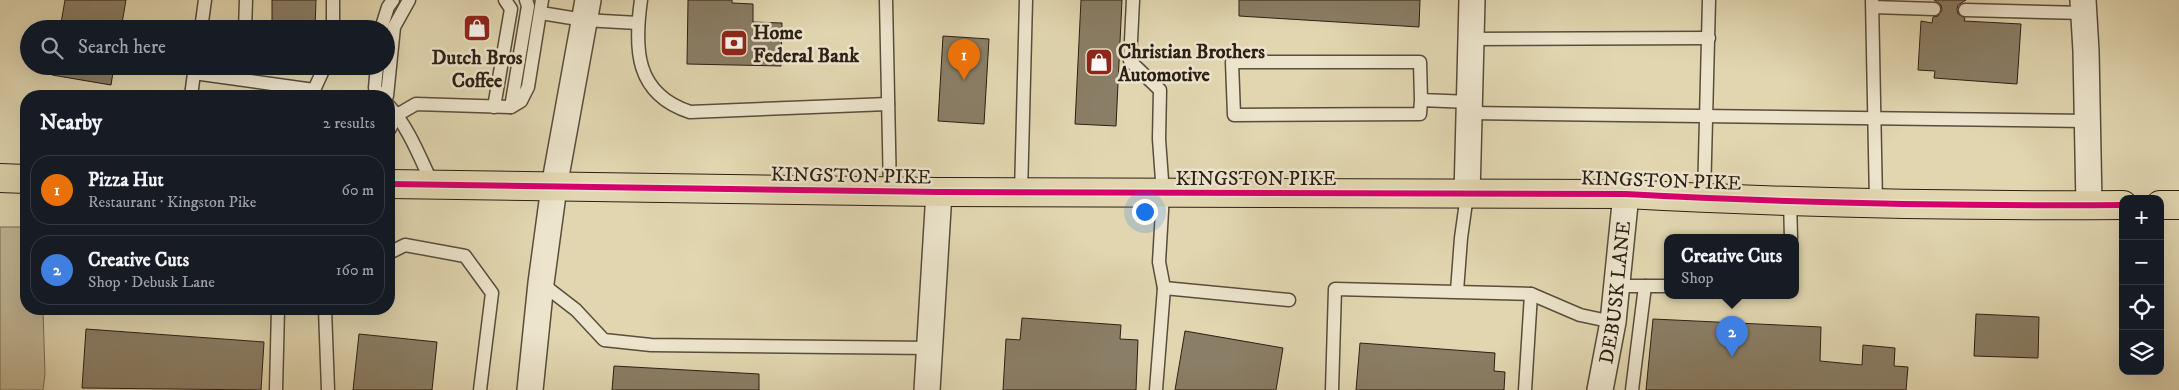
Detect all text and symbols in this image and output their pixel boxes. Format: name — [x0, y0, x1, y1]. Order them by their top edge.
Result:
shop icon: Dutch Bros Coffee — [462, 13, 492, 43]
search box — [20, 20, 395, 75]
place label: Home Federal Bank — [753, 21, 860, 69]
bank icon: Home Federal Bank — [719, 28, 749, 58]
icon: search — [38, 34, 66, 62]
text: Search here — [78, 36, 166, 59]
pin: 1 — [948, 39, 980, 80]
place label: Christian Brothers Automotive — [1117, 40, 1265, 88]
place label: Dutch Bros Coffee — [432, 46, 523, 94]
shop icon: Christian Brothers Automotive — [1084, 47, 1114, 77]
text: Nearby — [40, 110, 102, 136]
text: 2 results — [323, 113, 375, 133]
street label: KINGSTON PIKE — [770, 163, 932, 190]
street label: KINGSTON PIKE — [1580, 166, 1742, 197]
street label: KINGSTON PIKE — [1176, 167, 1336, 192]
text: Pizza Hut — [88, 169, 163, 192]
text: 1 — [54, 180, 60, 200]
text: 60 m — [342, 180, 374, 200]
text: Restaurant · Kingston Pike — [88, 192, 256, 212]
map controls — [2119, 195, 2164, 375]
button: + — [2119, 195, 2164, 240]
your location — [1132, 199, 1158, 225]
street label: DEBUSK LANE — [1594, 220, 1637, 366]
popup — [1664, 234, 1799, 299]
button: − — [2119, 240, 2164, 285]
text: Creative Cuts — [1681, 245, 1782, 268]
text: Creative Cuts — [88, 249, 189, 272]
text: 2 — [53, 260, 61, 280]
text: 160 m — [336, 260, 374, 280]
text: Shop — [1681, 268, 1714, 288]
text: Shop · Debusk Lane — [88, 272, 215, 292]
button: locate — [2119, 285, 2164, 330]
pin: 2 — [1716, 316, 1748, 357]
button: layers — [2119, 330, 2164, 375]

